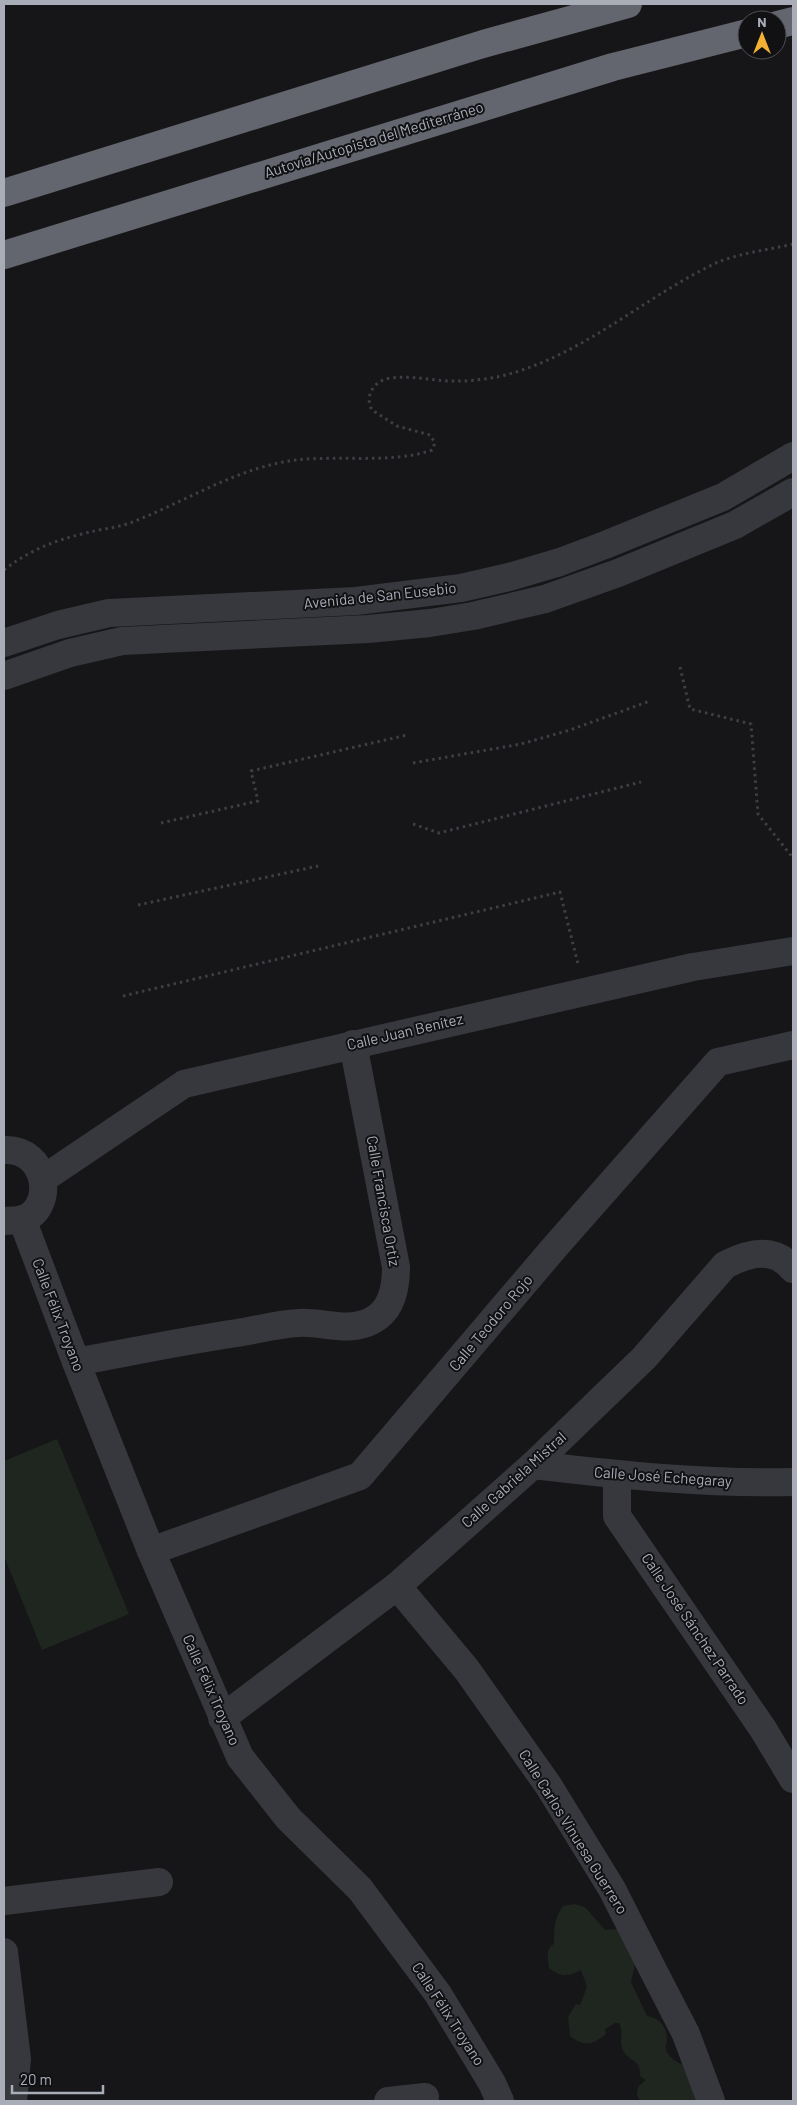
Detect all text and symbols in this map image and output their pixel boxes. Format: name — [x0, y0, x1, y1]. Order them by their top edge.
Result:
north arrow — [737, 10, 787, 60]
text: N — [757, 13, 767, 30]
street label: Autovía/Autopista del Mediterráneo — [262, 97, 485, 181]
street label: Avenida de San Eusebio — [303, 578, 457, 612]
street label: Calle Juan Benítez — [345, 1009, 465, 1053]
street label: Calle Francisca Ortiz — [364, 1134, 404, 1268]
street label: Calle Félix Troyano — [29, 1256, 89, 1374]
street label: Calle Teodoro Rojo — [445, 1270, 536, 1374]
street label: Calle Gabriela Mistral — [457, 1428, 569, 1531]
street label: Calle José Echegaray — [594, 1462, 733, 1490]
street label: Calle José Sánchez Parrado — [638, 1549, 753, 1708]
street label: Calle Félix Troyano — [179, 1631, 244, 1748]
street label: Calle Carlos Vinuesa Guerrero — [516, 1746, 632, 1917]
street label: Calle Félix Troyano — [409, 1958, 489, 2068]
scale bar — [12, 2062, 104, 2094]
text: 20 m — [20, 2070, 52, 2088]

